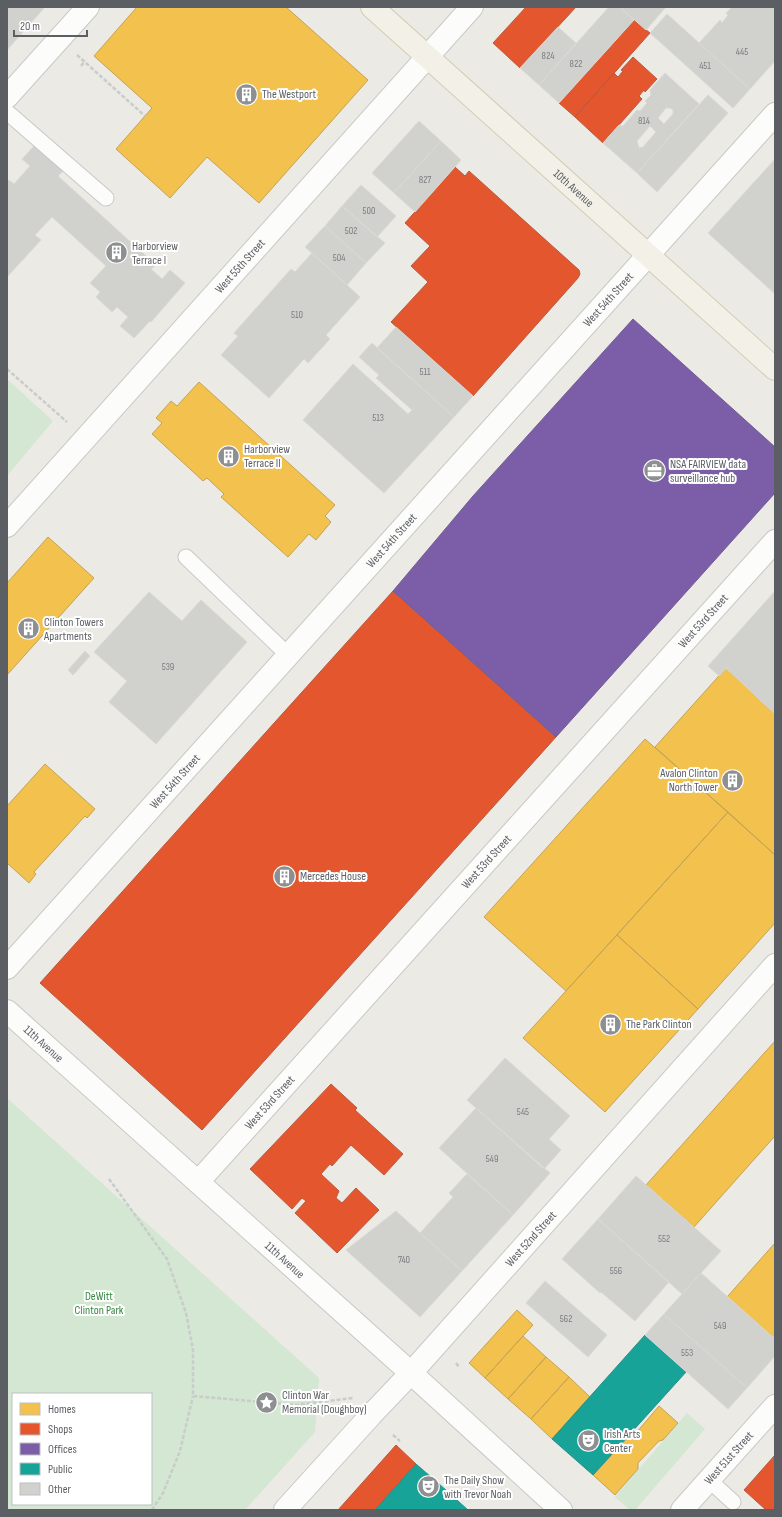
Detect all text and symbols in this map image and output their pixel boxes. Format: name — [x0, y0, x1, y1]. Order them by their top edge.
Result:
scale bar — [14, 12, 87, 38]
text: 20 m — [20, 19, 40, 34]
house number: 445 — [736, 46, 748, 58]
house number: 824 — [542, 50, 554, 62]
house number: 822 — [570, 58, 582, 70]
house number: 451 — [699, 60, 711, 72]
building icon: The Westport — [233, 81, 259, 107]
place label: The Westport — [262, 87, 317, 102]
house number: 814 — [638, 115, 650, 127]
street label: 10th Avenue — [550, 166, 597, 210]
house number: 827 — [419, 174, 431, 186]
house number: 500 — [363, 205, 375, 217]
house number: 502 — [345, 225, 357, 237]
street label: West 55th Street — [212, 235, 268, 296]
place label: Harborview Terrace I — [132, 239, 178, 268]
building icon: Harborview Terrace I — [104, 240, 130, 266]
house number: 504 — [333, 252, 345, 264]
street label: West 54th Street — [580, 269, 637, 330]
house number: 510 — [291, 309, 303, 321]
house number: 511 — [419, 366, 431, 378]
house number: 513 — [372, 412, 384, 424]
place label: Harborview Terrace II — [244, 442, 290, 471]
building icon: Harborview Terrace II — [215, 443, 241, 469]
place label: NSA FAIRVIEW data surveillance hub — [670, 457, 747, 486]
office icon: NSA FAIRVIEW data surveillance hub — [642, 458, 668, 484]
street label: West 54th Street — [363, 510, 420, 571]
street label: West 53rd Street — [675, 590, 732, 651]
place label: Clinton Towers Apartments — [43, 615, 103, 644]
building icon: Clinton Towers Apartments — [15, 616, 41, 642]
house number: 539 — [162, 661, 174, 673]
street label: West 54th Street — [146, 751, 203, 812]
place label: Avalon Clinton North Tower — [659, 766, 719, 795]
building icon: Avalon Clinton North Tower — [720, 767, 746, 793]
street label: West 53rd Street — [458, 831, 515, 892]
building icon: Mercedes House — [271, 863, 297, 889]
place label: Mercedes House — [300, 869, 366, 884]
building icon: The Park Clinton — [597, 1011, 623, 1037]
place label: The Park Clinton — [626, 1017, 692, 1032]
street label: 11th Avenue — [20, 1022, 67, 1066]
street label: West 53rd Street — [241, 1072, 298, 1133]
house number: 545 — [517, 1106, 529, 1118]
house number: 549 — [486, 1153, 498, 1165]
street label: West 52nd Street — [502, 1208, 560, 1270]
house number: 552 — [658, 1233, 670, 1245]
street label: 11th Avenue — [262, 1238, 308, 1282]
house number: 740 — [398, 1254, 410, 1266]
house number: 556 — [610, 1265, 622, 1277]
park label: DeWitt Clinton Park — [75, 1289, 124, 1318]
house number: 562 — [560, 1313, 572, 1325]
house number: 549 — [714, 1320, 726, 1332]
house number: 553 — [681, 1347, 693, 1359]
place label: Clinton War Memorial (Doughboy) — [282, 1388, 367, 1417]
place icon: Clinton War Memorial (Doughboy) — [254, 1389, 280, 1415]
legend — [12, 1393, 152, 1505]
text: Homes — [48, 1402, 76, 1417]
text: Shops — [48, 1422, 73, 1437]
place label: Irish Arts Center — [604, 1427, 640, 1456]
theatre icon: Irish Arts Center — [575, 1428, 601, 1454]
street label: West 51st Street — [701, 1428, 757, 1488]
text: Offices — [48, 1442, 77, 1457]
text: Public — [48, 1462, 73, 1477]
place label: The Daily Show with Trevor Noah — [444, 1473, 511, 1502]
theatre icon: The Daily Show with Trevor Noah — [415, 1474, 441, 1500]
text: Other — [48, 1482, 72, 1497]

